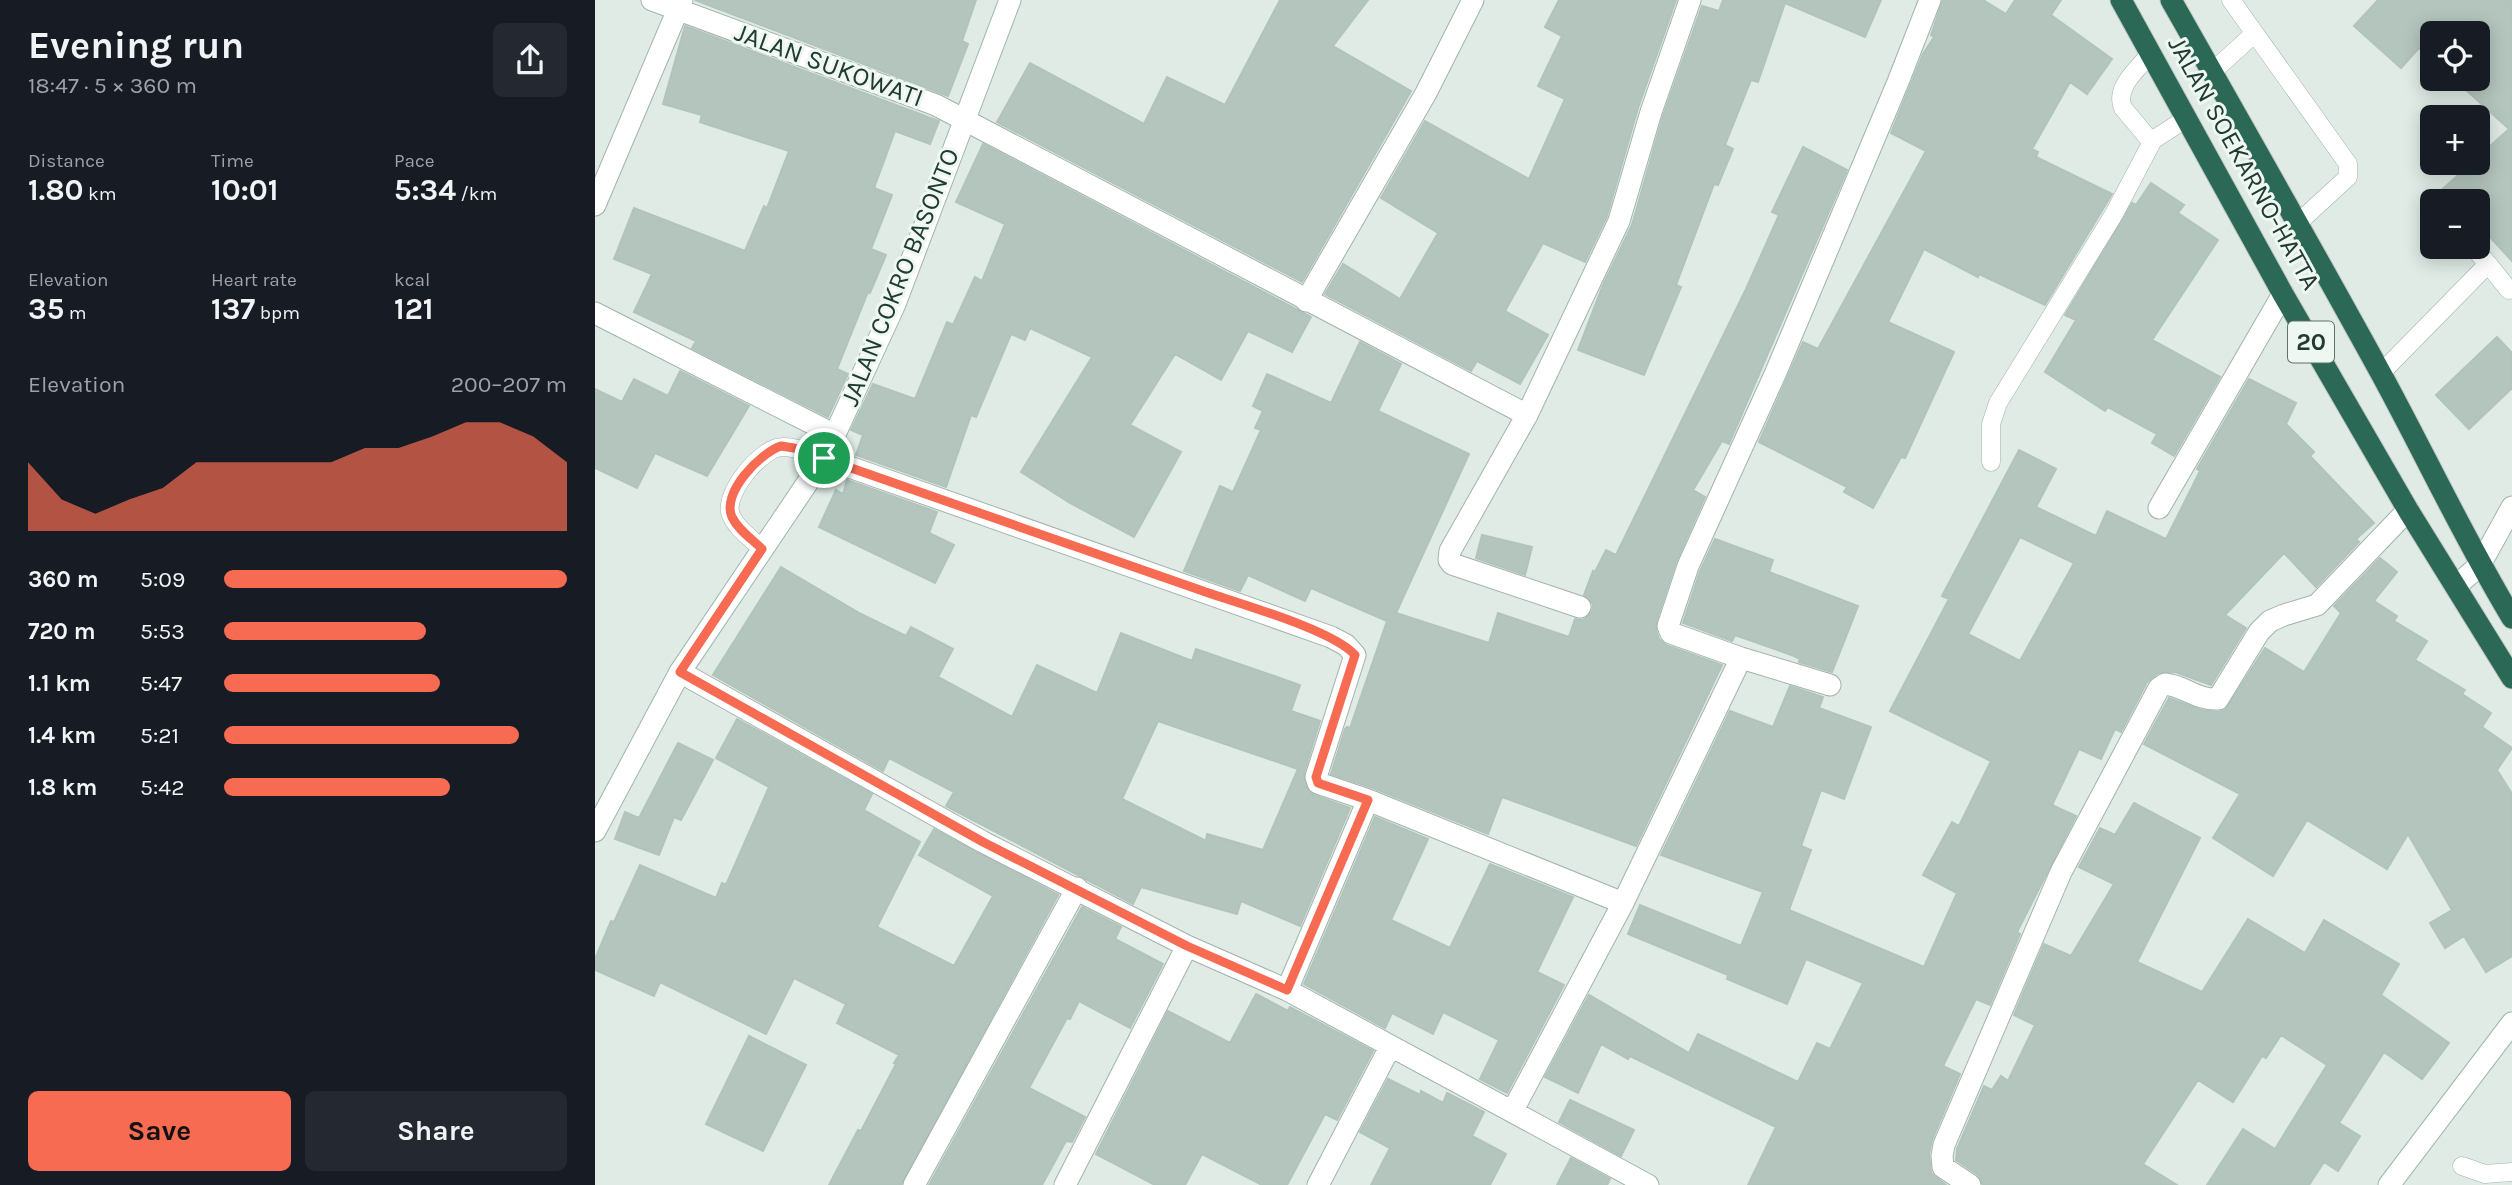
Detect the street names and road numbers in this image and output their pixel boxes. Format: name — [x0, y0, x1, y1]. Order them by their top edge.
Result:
street label: JALAN SUKOWATI — [731, 17, 927, 113]
street label: JALAN SOEKARNO-HATTA — [2161, 31, 2327, 295]
street label: JALAN COKRO BASONTO — [834, 144, 966, 410]
road number: 20 — [2288, 321, 2334, 362]

